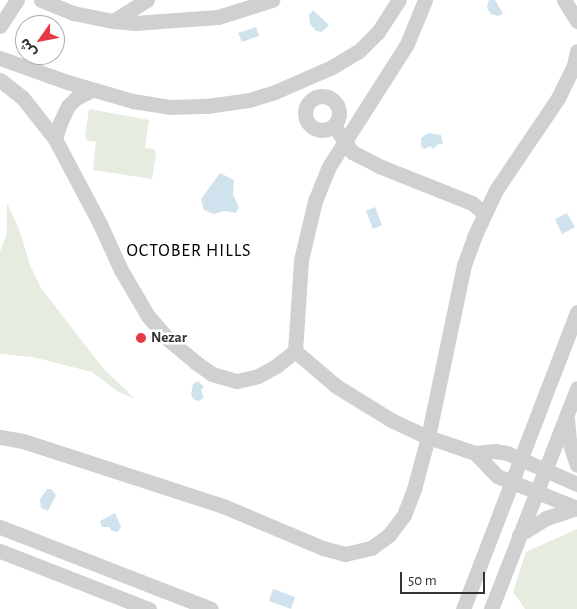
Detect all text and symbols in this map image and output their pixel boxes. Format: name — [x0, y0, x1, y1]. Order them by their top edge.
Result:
north arrow — [15, 15, 65, 65]
text: ش — [17, 36, 39, 59]
district label: OCTOBER HILLS — [125, 240, 253, 262]
place label: Nezar — [151, 329, 187, 347]
marker: Nezar — [135, 332, 147, 344]
scale bar — [402, 562, 487, 594]
text: 50 m — [408, 573, 437, 588]

